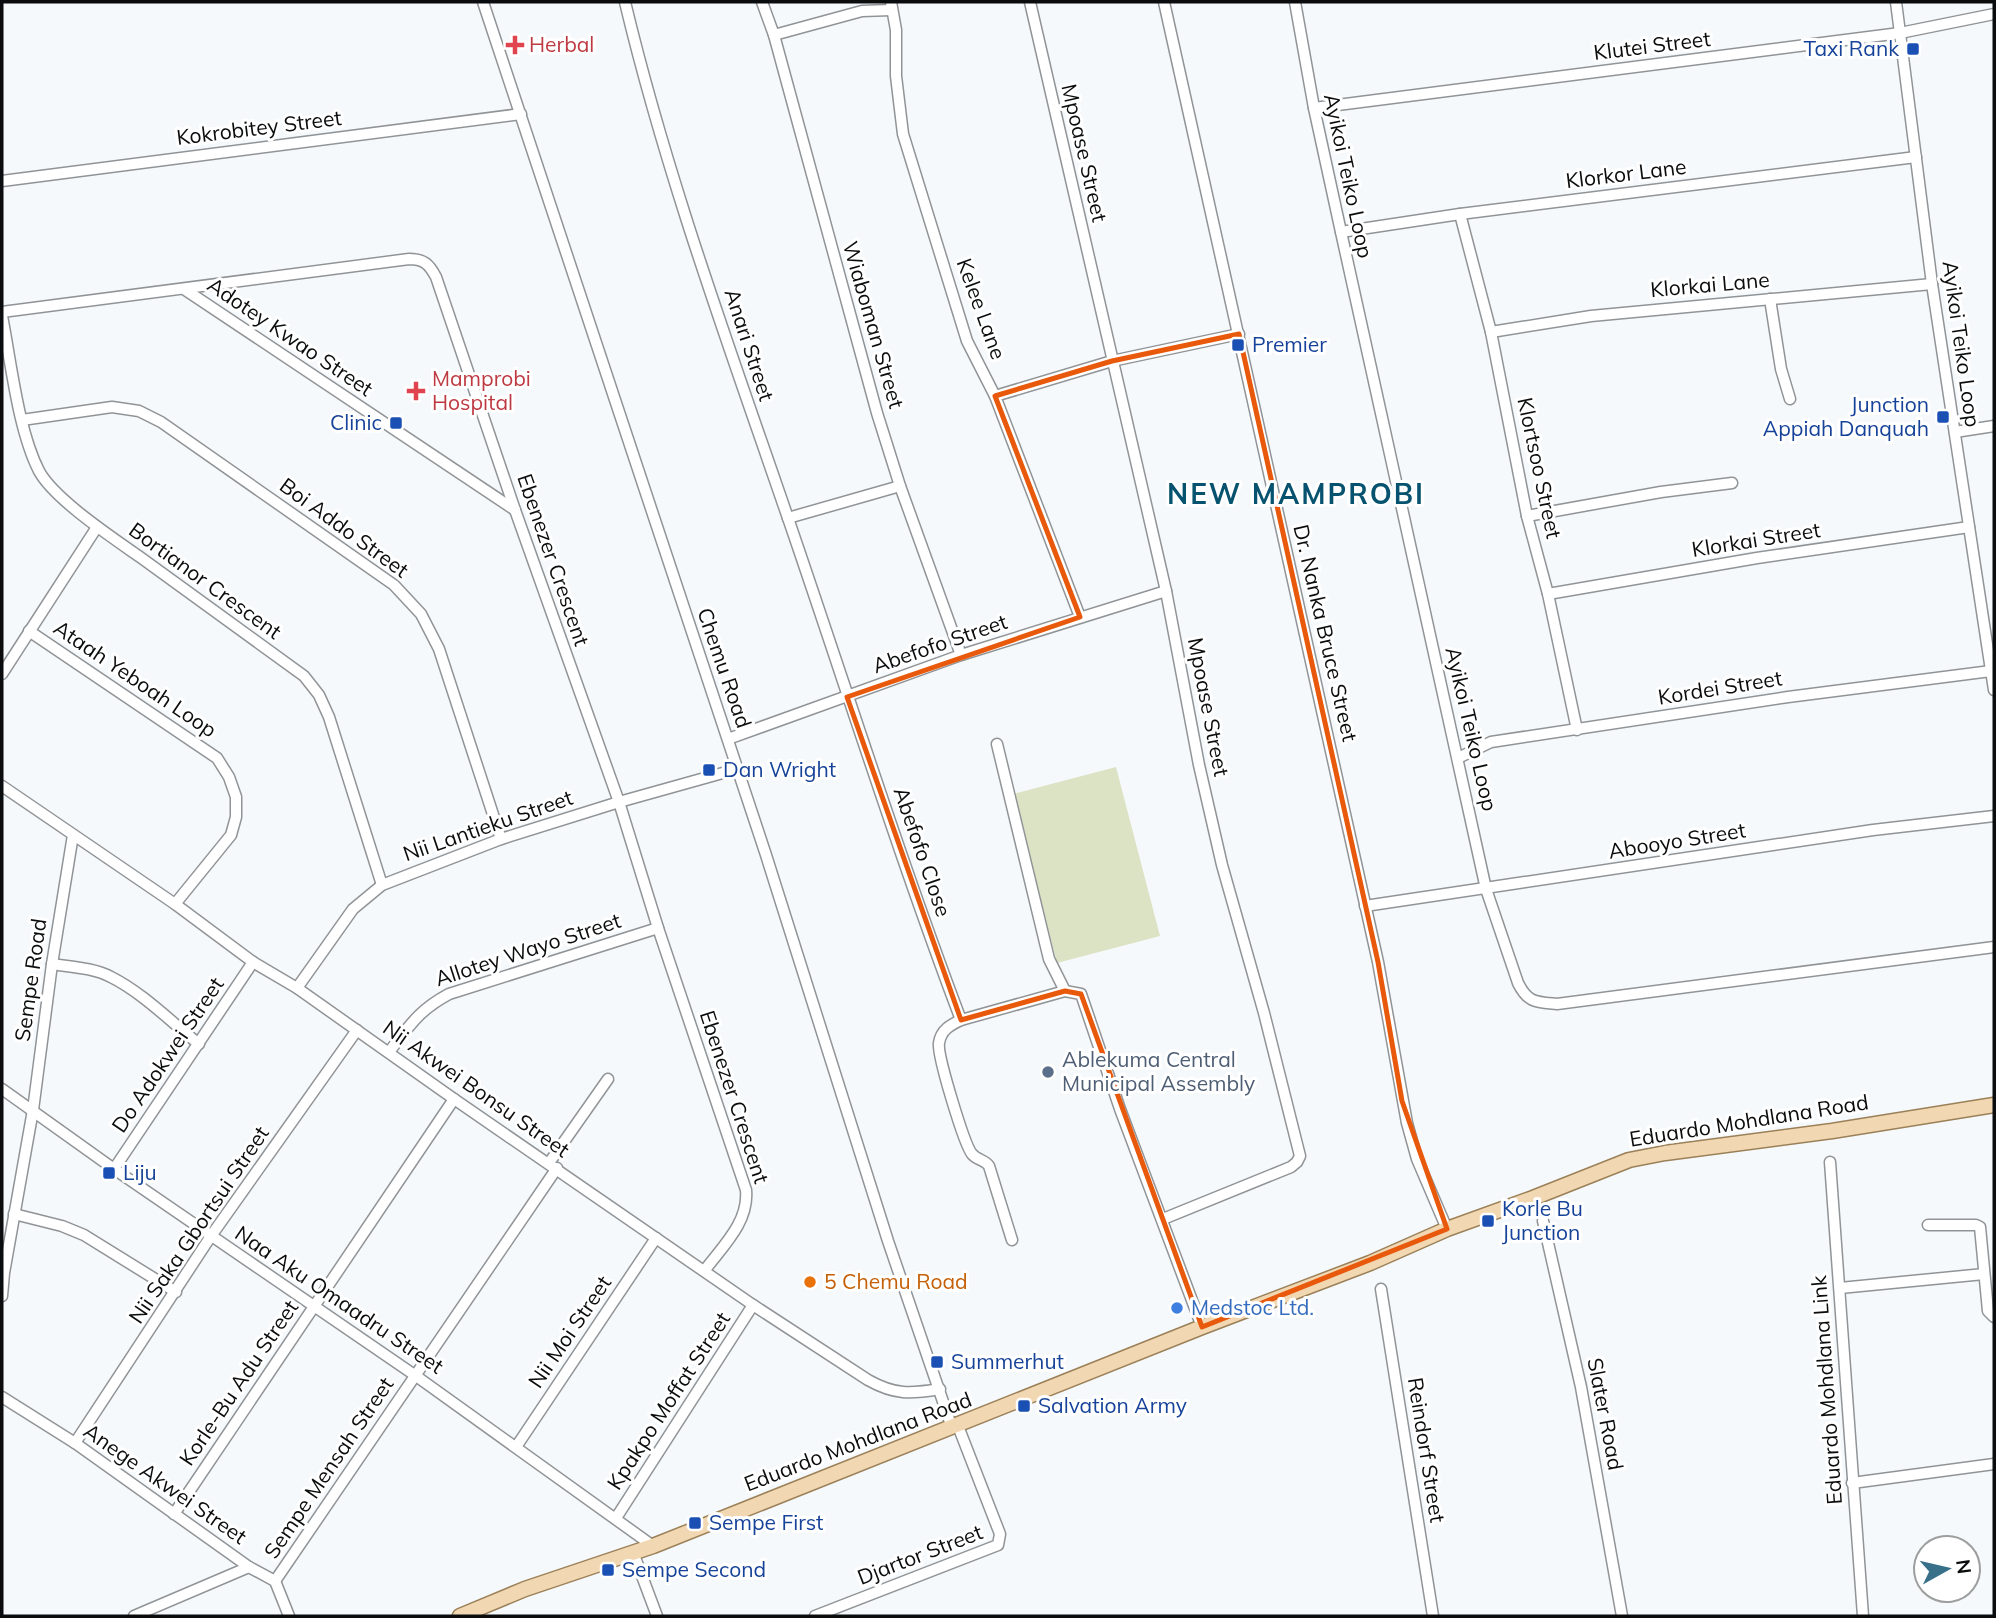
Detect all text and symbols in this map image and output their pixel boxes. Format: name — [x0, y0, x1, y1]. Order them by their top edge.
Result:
street label: Klutei Street — [1592, 25, 1712, 65]
place label: Herbal — [529, 31, 594, 57]
place label: Taxi Rank — [1803, 35, 1899, 61]
marker: Herbal — [507, 37, 523, 53]
marker: Taxi Rank — [1905, 41, 1921, 57]
street label: Mpoase Street — [1056, 81, 1113, 224]
street label: Ayikoi Teiko Loop — [1319, 91, 1379, 260]
street label: Kokrobitey Street — [175, 104, 343, 150]
street label: Klorkor Lane — [1564, 153, 1688, 193]
street label: Wiaboman Street — [838, 238, 910, 411]
street label: Kelee Lane — [952, 255, 1012, 363]
street label: Ayikoi Teiko Loop — [1937, 259, 1987, 429]
street label: Klorkai Lane — [1649, 266, 1771, 302]
street label: Adotey Kwao Street — [203, 271, 378, 401]
street label: Anari Street — [720, 285, 780, 404]
place label: Premier — [1252, 331, 1327, 357]
marker: Premier — [1230, 337, 1246, 353]
place label: Mamprobi Hospital — [432, 365, 531, 415]
marker: Mamprobi Hospital — [406, 381, 426, 401]
place label: Junction Appiah Danquah — [1763, 391, 1929, 441]
street label: Klortsoo Street — [1512, 395, 1568, 541]
place label: Clinic — [330, 409, 382, 435]
marker: Junction Appiah Danquah — [1935, 409, 1951, 425]
marker: Clinic — [388, 415, 404, 431]
street label: Ebenezer Crescent — [512, 470, 596, 649]
street label: Boi Addo Street — [275, 472, 414, 583]
district label: NEW MAMPROBI — [1167, 476, 1425, 511]
street label: Bortianor Crescent — [124, 516, 287, 644]
street label: Klorkai Street — [1690, 516, 1822, 562]
street label: Dr. Nanka Bruce Street — [1288, 522, 1364, 744]
street label: Chemu Road — [692, 604, 758, 731]
street label: Abefofo Street — [869, 608, 1010, 678]
street label: Ataah Yeboah Loop — [49, 614, 222, 742]
street label: Mpoase Street — [1183, 635, 1235, 778]
street label: Ayikoi Teiko Loop — [1440, 644, 1503, 813]
street label: Kordei Street — [1656, 664, 1784, 710]
place label: Dan Wright — [723, 756, 836, 782]
marker: Dan Wright — [701, 762, 717, 778]
street label: Abefofo Close — [889, 783, 957, 920]
street label: Nii Lantieku Street — [399, 784, 576, 866]
street label: Abooyo Street — [1606, 816, 1747, 864]
street label: Allotey Wayo Street — [432, 907, 624, 991]
street label: Sempe Road — [9, 917, 52, 1043]
street label: Do Adokwei Street — [106, 972, 229, 1137]
street label: Ebenezer Crescent — [695, 1007, 775, 1186]
street label: Nii Akwei Bonsu Street — [378, 1014, 575, 1162]
place label: Ablekuma Central Municipal Assembly — [1062, 1046, 1255, 1096]
marker: Ablekuma Central Municipal Assembly — [1040, 1064, 1056, 1080]
street label: Eduardo Mohdlana Road — [1628, 1088, 1870, 1152]
street label: Nii Saka Gbortsui Street — [122, 1121, 274, 1328]
place label: Liju — [123, 1159, 157, 1185]
marker: Liju — [101, 1165, 117, 1181]
place label: Korle Bu Junction — [1502, 1195, 1583, 1245]
marker: Korle Bu Junction — [1480, 1213, 1496, 1229]
street label: Naa Aku Omaadru Street — [230, 1220, 449, 1379]
place label: 5 Chemu Road — [824, 1268, 968, 1294]
street label: Nii Moi Street — [522, 1270, 616, 1392]
marker: 5 Chemu Road — [802, 1274, 818, 1290]
street label: Eduardo Mohdlana Link — [1805, 1274, 1847, 1506]
place label: Medstoc Ltd. — [1191, 1294, 1314, 1320]
street label: Korle-Bu Adu Street — [173, 1295, 303, 1470]
marker: Medstoc Ltd. — [1169, 1300, 1185, 1316]
street label: Kpakpo Moffat Street — [601, 1307, 735, 1494]
place label: Summerhut — [951, 1348, 1064, 1374]
marker: Summerhut — [929, 1354, 945, 1370]
street label: Slater Road — [1582, 1355, 1630, 1472]
street label: Sempe Mensah Street — [258, 1372, 399, 1563]
street label: Reindorf Street — [1403, 1375, 1451, 1524]
street label: Eduardo Mohdlana Road — [740, 1386, 975, 1496]
place label: Salvation Army — [1038, 1392, 1187, 1418]
marker: Salvation Army — [1016, 1398, 1032, 1414]
street label: Anege Akwei Street — [79, 1417, 252, 1549]
place label: Sempe First — [709, 1509, 823, 1535]
marker: Sempe First — [687, 1515, 703, 1531]
street label: Djartor Street — [853, 1518, 986, 1590]
north arrow — [1912, 1534, 1982, 1604]
place label: Sempe Second — [622, 1556, 766, 1582]
text: N — [1951, 1558, 1977, 1575]
marker: Sempe Second — [600, 1562, 616, 1578]

